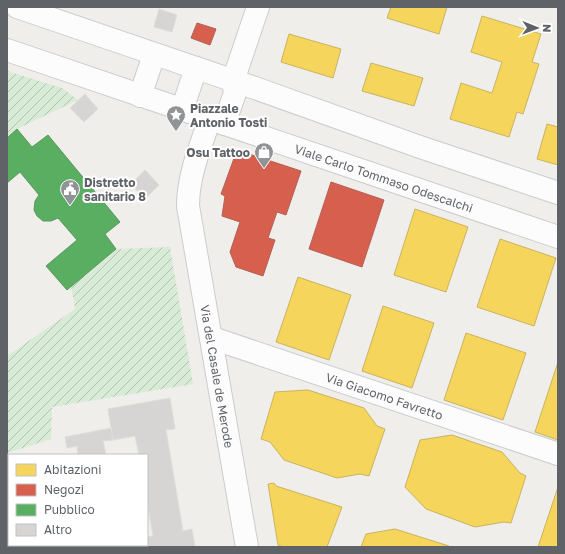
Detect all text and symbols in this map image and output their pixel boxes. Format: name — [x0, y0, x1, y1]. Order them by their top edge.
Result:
north arrow — [517, 8, 557, 48]
text: N — [541, 24, 554, 32]
place label: Piazzale Antonio Tosti — [190, 101, 267, 130]
place icon: Piazzale Antonio Tosti — [165, 104, 187, 132]
shop icon: Osu Tattoo — [253, 141, 275, 169]
street label: Viale Carlo Tommaso Odescalchi — [293, 141, 475, 215]
place label: Osu Tattoo — [186, 145, 250, 160]
place label: Distretto sanitario 8 — [84, 175, 146, 204]
public building icon: Distretto sanitario 8 — [59, 178, 81, 206]
street label: Via del Casale de Merode — [198, 304, 237, 449]
street label: Via Giacomo Favretto — [324, 369, 445, 422]
legend — [8, 454, 148, 546]
text: Abitazioni — [44, 462, 101, 477]
text: Negozi — [44, 482, 84, 497]
text: Pubblico — [44, 502, 95, 517]
text: Altro — [44, 522, 72, 537]

